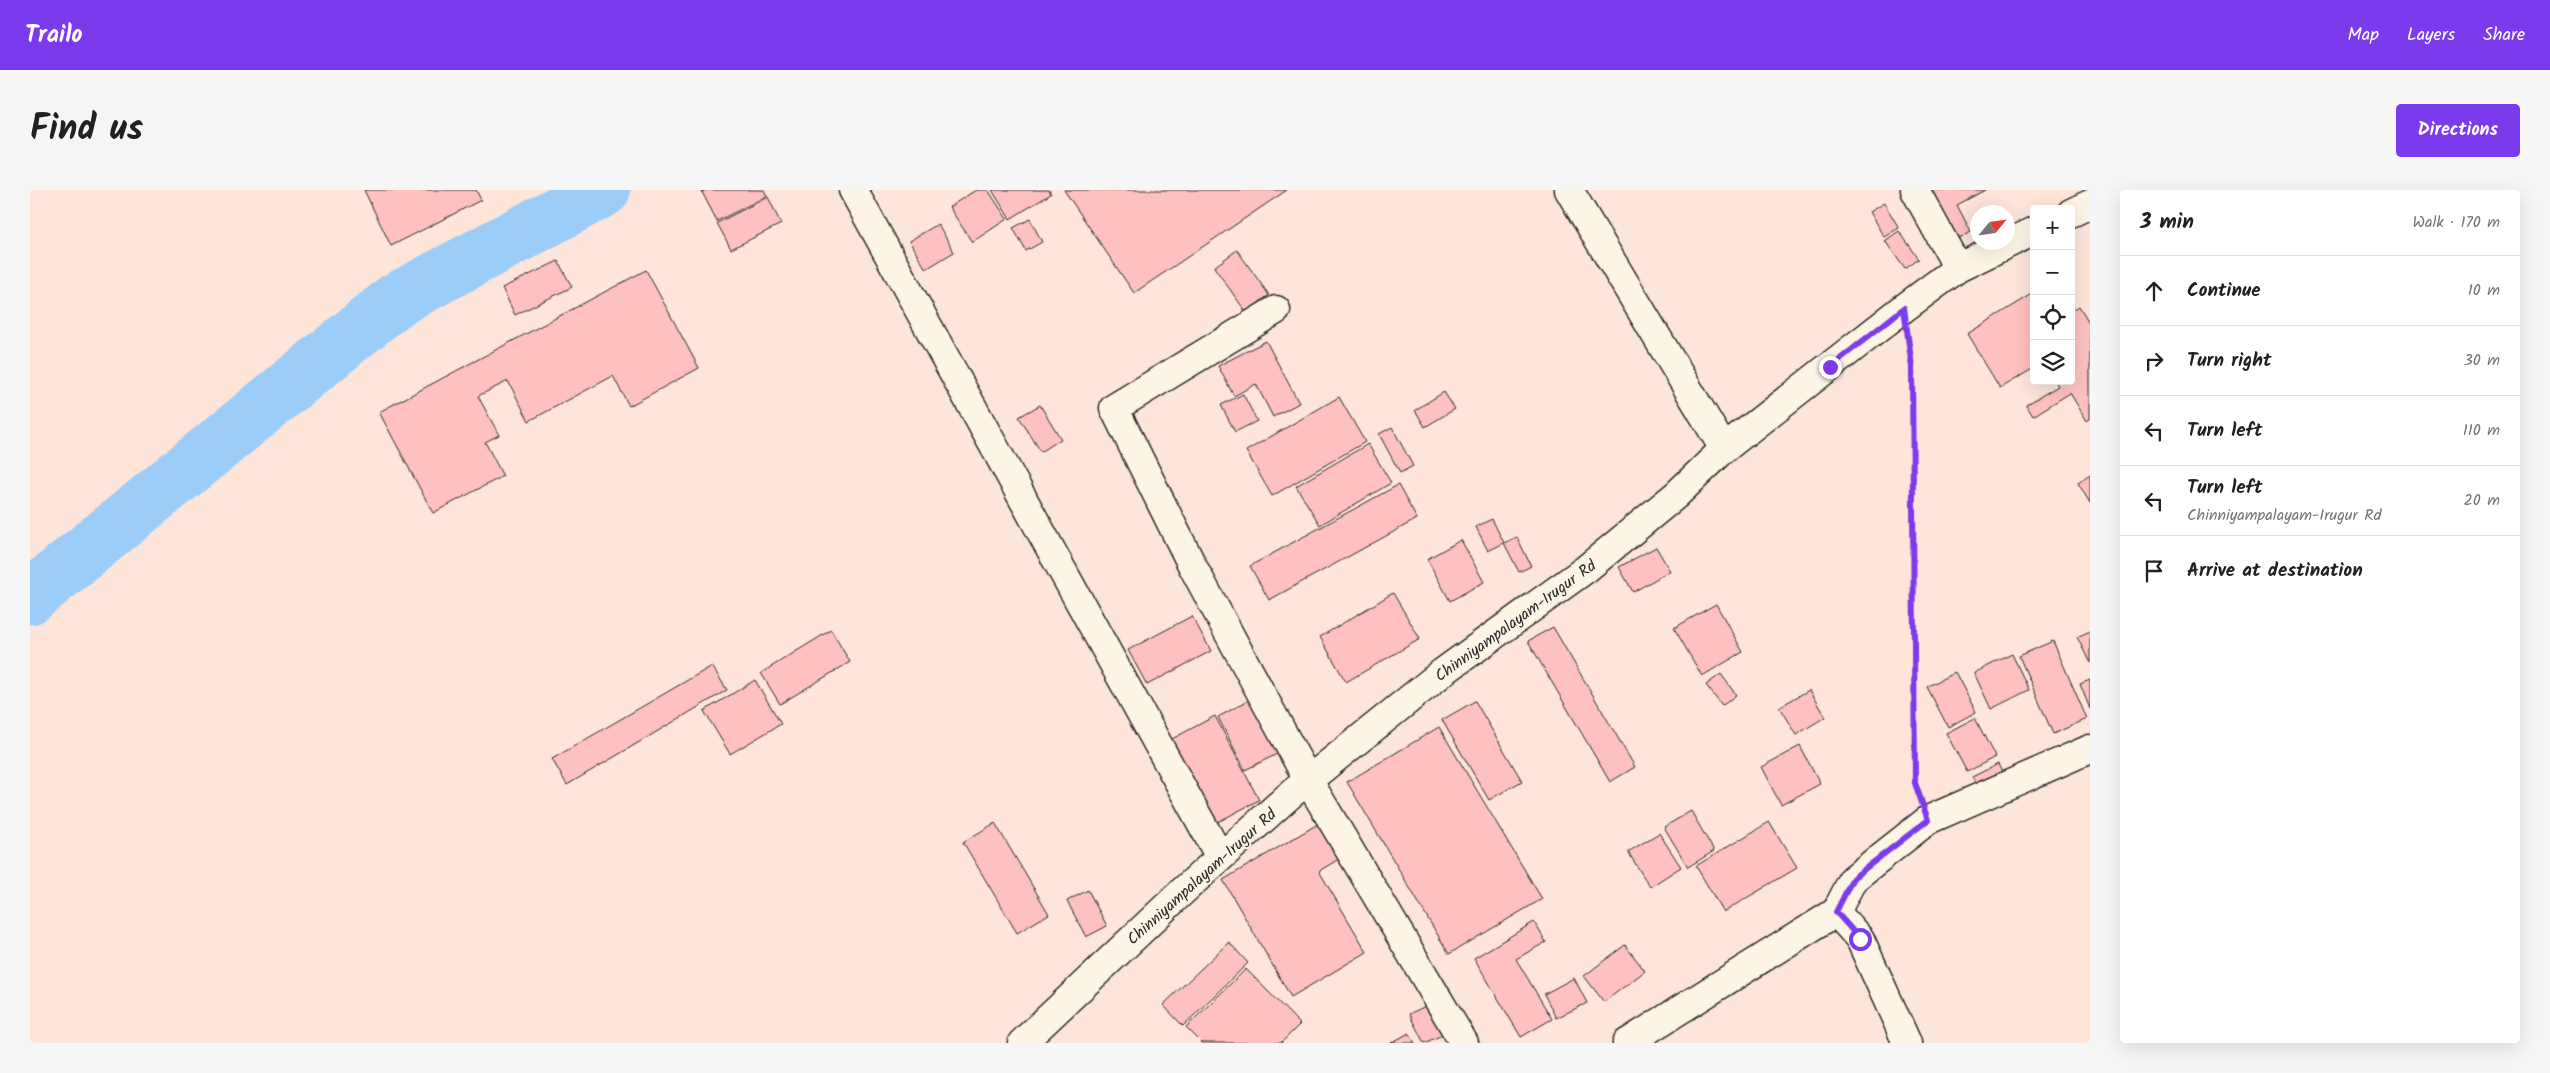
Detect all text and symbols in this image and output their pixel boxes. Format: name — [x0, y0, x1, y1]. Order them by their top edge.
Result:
text: Trailo — [25, 16, 83, 55]
text: Map — [2348, 21, 2379, 50]
text: Layers — [2407, 21, 2455, 50]
text: Share — [2483, 21, 2525, 50]
text: Find us — [30, 102, 143, 158]
button: Directions — [2396, 104, 2520, 157]
north arrow — [1970, 205, 2015, 250]
map controls — [2030, 205, 2075, 385]
button: + — [2030, 205, 2075, 250]
text: 3 min — [2140, 206, 2194, 239]
text: Walk · 170 m — [2412, 210, 2500, 235]
button: − — [2030, 250, 2075, 295]
text: Continue — [2187, 276, 2260, 306]
icon: ahead — [2140, 277, 2168, 305]
text: 10 m — [2468, 278, 2500, 303]
button: locate — [2030, 295, 2075, 340]
button: layers — [2030, 340, 2075, 385]
text: Turn right — [2187, 346, 2272, 376]
icon: right — [2140, 347, 2168, 375]
text: 30 m — [2464, 348, 2500, 373]
route end — [1819, 356, 1842, 379]
text: Turn left — [2187, 416, 2262, 446]
icon: left — [2140, 417, 2168, 445]
text: 110 m — [2463, 418, 2500, 443]
text: Turn left — [2187, 473, 2262, 503]
icon: left — [2140, 487, 2168, 515]
text: 20 m — [2464, 488, 2500, 513]
text: Chinniyampalayam-Irugur Rd — [2187, 503, 2382, 528]
street label: Chinniyampalayam-Irugur Rd — [1430, 553, 1603, 688]
text: Arrive at destination — [2187, 556, 2363, 586]
icon: arrive — [2140, 557, 2168, 585]
street label: Chinniyampalayam-Irugur Rd — [1121, 802, 1283, 951]
route start — [1849, 928, 1872, 951]

